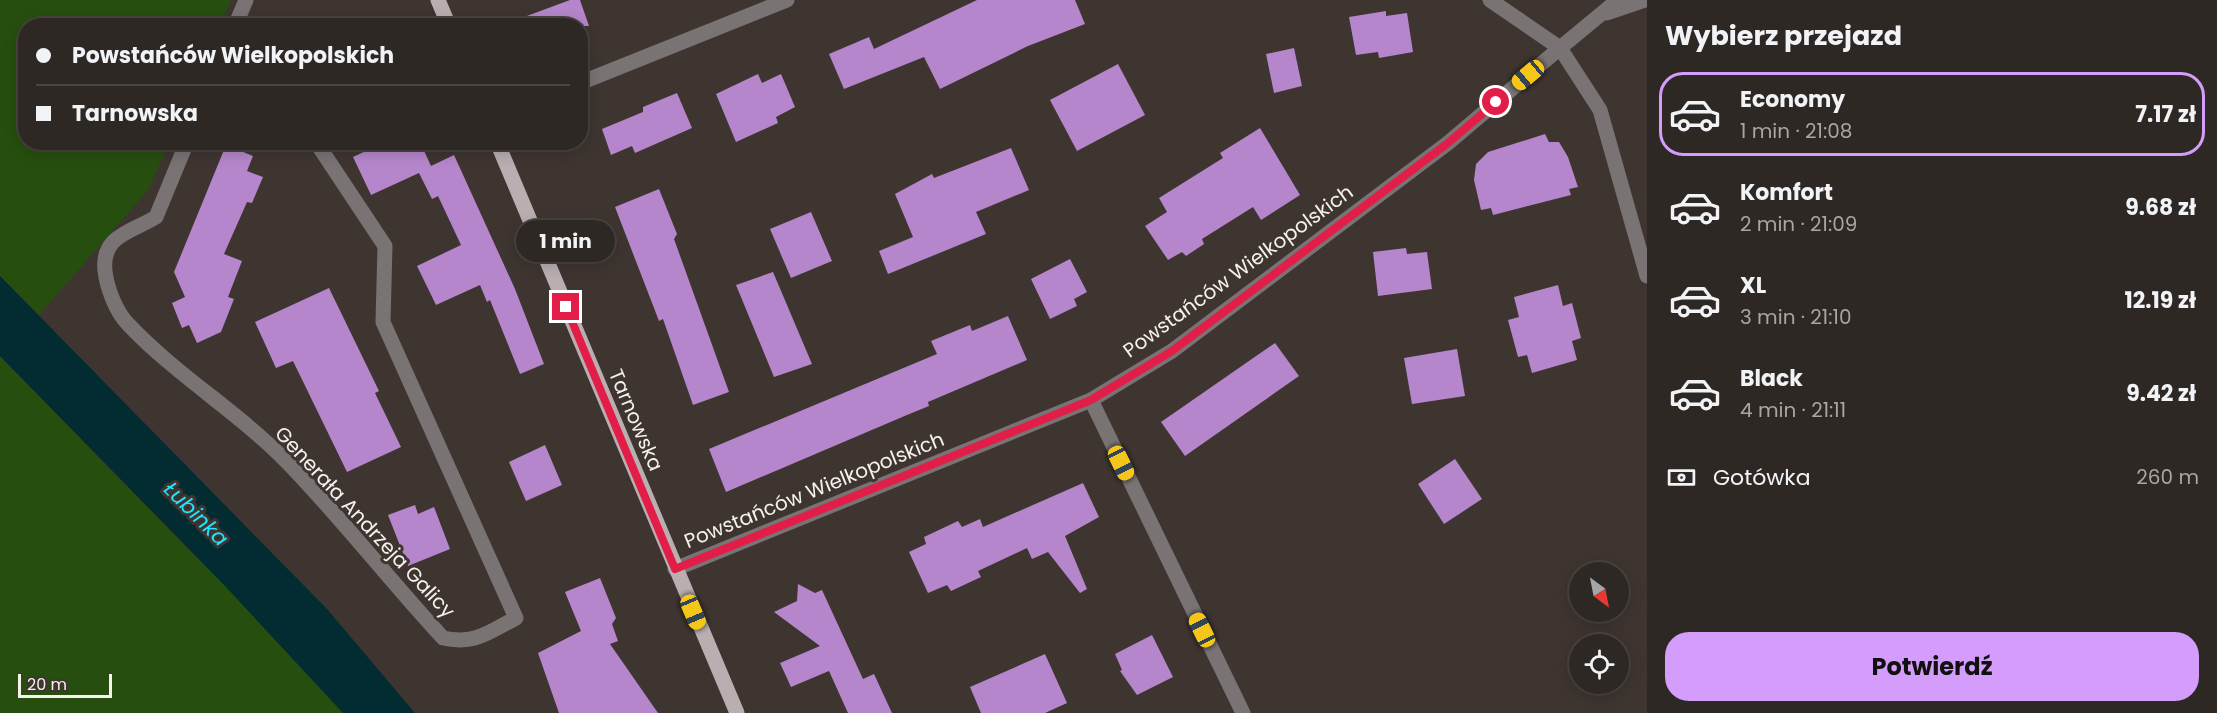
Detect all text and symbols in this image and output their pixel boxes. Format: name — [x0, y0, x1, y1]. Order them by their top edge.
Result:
text: Wybierz przejazd — [1665, 17, 1902, 54]
text: Powstańców Wielkopolskich — [72, 40, 394, 71]
car — [1508, 57, 1548, 93]
text: Economy — [1740, 84, 1845, 115]
icon: car — [1668, 87, 1722, 141]
route start — [1482, 88, 1509, 115]
text: Tarnowska — [72, 98, 198, 129]
text: 7.17 zł — [2135, 99, 2196, 130]
text: 1 min · 21:08 — [1740, 117, 1852, 145]
text: Komfort — [1740, 177, 1833, 208]
street label: Powstańców Wielkopolskich — [1117, 178, 1359, 364]
icon: car — [1668, 180, 1722, 234]
text: 9.68 zł — [2125, 192, 2196, 223]
text: 2 min · 21:09 — [1740, 210, 1857, 238]
callout: 1 min — [516, 220, 616, 262]
text: 1 min — [539, 227, 592, 255]
text: XL — [1740, 270, 1766, 301]
icon: car — [1668, 273, 1722, 327]
text: 12.19 zł — [2125, 285, 2196, 316]
route end — [552, 293, 579, 320]
text: 3 min · 21:10 — [1740, 303, 1851, 331]
text: Black — [1740, 363, 1803, 394]
street label: Tarnowska — [602, 365, 670, 475]
icon: car — [1668, 366, 1722, 420]
text: 9.42 zł — [2126, 378, 2196, 409]
text: 4 min · 21:11 — [1740, 396, 1846, 424]
street label: Generała Andrzeja Galicy — [269, 420, 461, 624]
street label: Powstańców Wielkopolskich — [680, 425, 948, 555]
car — [1105, 443, 1137, 483]
icon: cash — [1665, 461, 1698, 494]
text: Gotówka — [1713, 462, 1811, 493]
text: 260 m — [2136, 463, 2199, 491]
water label: Łubinka — [158, 475, 235, 552]
north arrow — [1569, 562, 1629, 622]
map controls — [1569, 562, 1629, 694]
car — [678, 592, 708, 632]
car — [1186, 610, 1218, 650]
button: Potwierdź — [1665, 632, 2199, 701]
button: locate — [1569, 634, 1629, 694]
scale bar — [18, 671, 112, 698]
text: 20 m — [27, 673, 67, 696]

